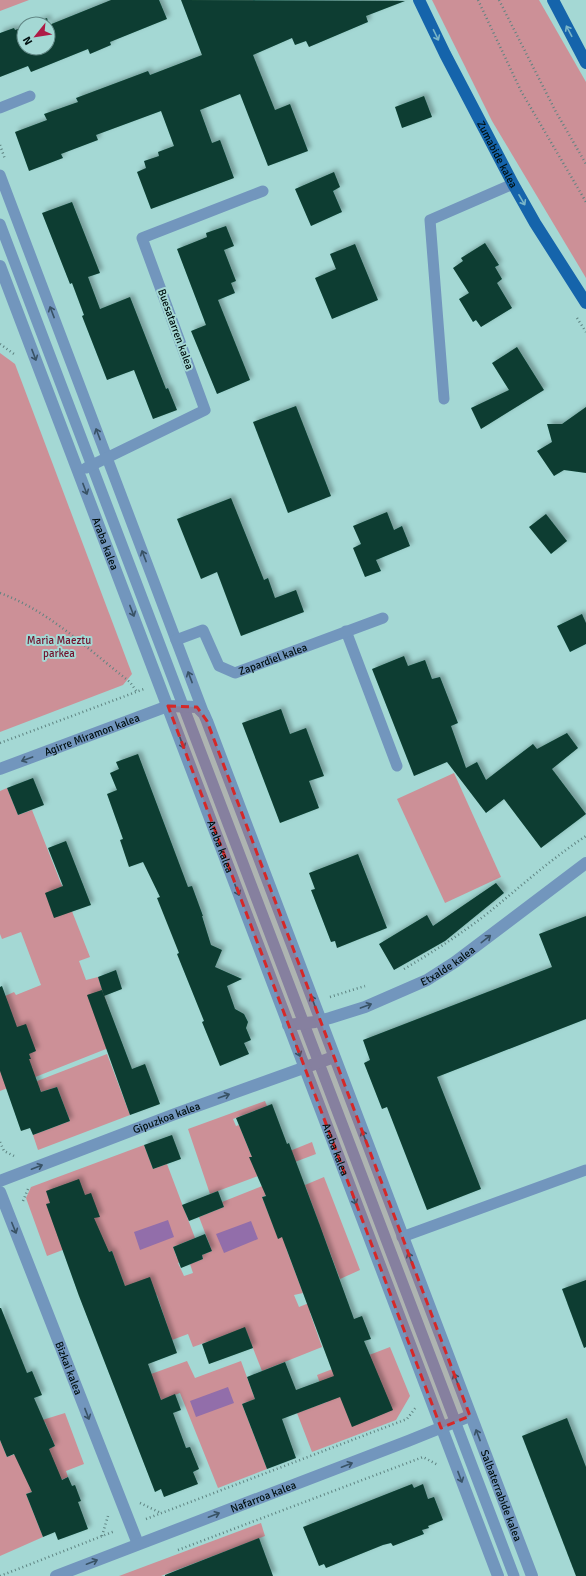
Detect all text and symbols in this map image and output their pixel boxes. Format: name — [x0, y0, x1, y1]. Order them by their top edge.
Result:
north arrow — [16, 16, 56, 56]
one-way arrow — [565, 26, 572, 38]
one-way arrow — [433, 29, 440, 41]
text: N — [20, 34, 35, 47]
street label: Zumabide kalea — [474, 119, 520, 191]
one-way arrow — [519, 194, 527, 206]
street label: Buesatarren kalea — [155, 287, 196, 372]
one-way arrow — [47, 307, 55, 319]
one-way arrow — [30, 348, 38, 360]
one-way arrow — [93, 428, 101, 440]
one-way arrow — [82, 483, 90, 495]
street label: Araba kalea — [89, 516, 121, 572]
one-way arrow — [139, 550, 147, 562]
one-way arrow — [128, 604, 136, 616]
park label: Maria Maeztu parkea — [27, 634, 91, 660]
street label: Zapardiel kalea — [237, 641, 310, 678]
one-way arrow — [185, 672, 193, 684]
street label: Agirre Miramon kalea — [42, 711, 142, 759]
one-way arrow — [178, 736, 186, 748]
one-way arrow — [21, 755, 33, 763]
street label: Araba kalea — [204, 818, 236, 875]
one-way arrow — [234, 884, 242, 896]
one-way arrow — [480, 934, 491, 943]
street label: Etxalde kalea — [419, 943, 478, 989]
one-way arrow — [309, 996, 317, 1008]
one-way arrow — [360, 1002, 372, 1010]
one-way arrow — [294, 1045, 302, 1057]
one-way arrow — [217, 1092, 229, 1100]
street label: Gipuzkoa kalea — [131, 1099, 202, 1137]
street label: Araba kalea — [319, 1121, 351, 1178]
one-way arrow — [360, 1131, 368, 1143]
one-way arrow — [30, 1163, 42, 1171]
one-way arrow — [350, 1193, 358, 1205]
one-way arrow — [11, 1222, 19, 1234]
one-way arrow — [406, 1252, 414, 1264]
street label: Bizkai kalea — [52, 1339, 85, 1397]
one-way arrow — [452, 1374, 460, 1386]
one-way arrow — [83, 1408, 91, 1420]
one-way arrow — [473, 1429, 481, 1441]
street label: Salbaterrabide kalea — [478, 1448, 524, 1544]
one-way arrow — [341, 1460, 353, 1468]
one-way arrow — [456, 1471, 464, 1483]
street label: Nafarroa kalea — [229, 1478, 299, 1515]
one-way arrow — [207, 1511, 219, 1519]
one-way arrow — [86, 1557, 98, 1565]

